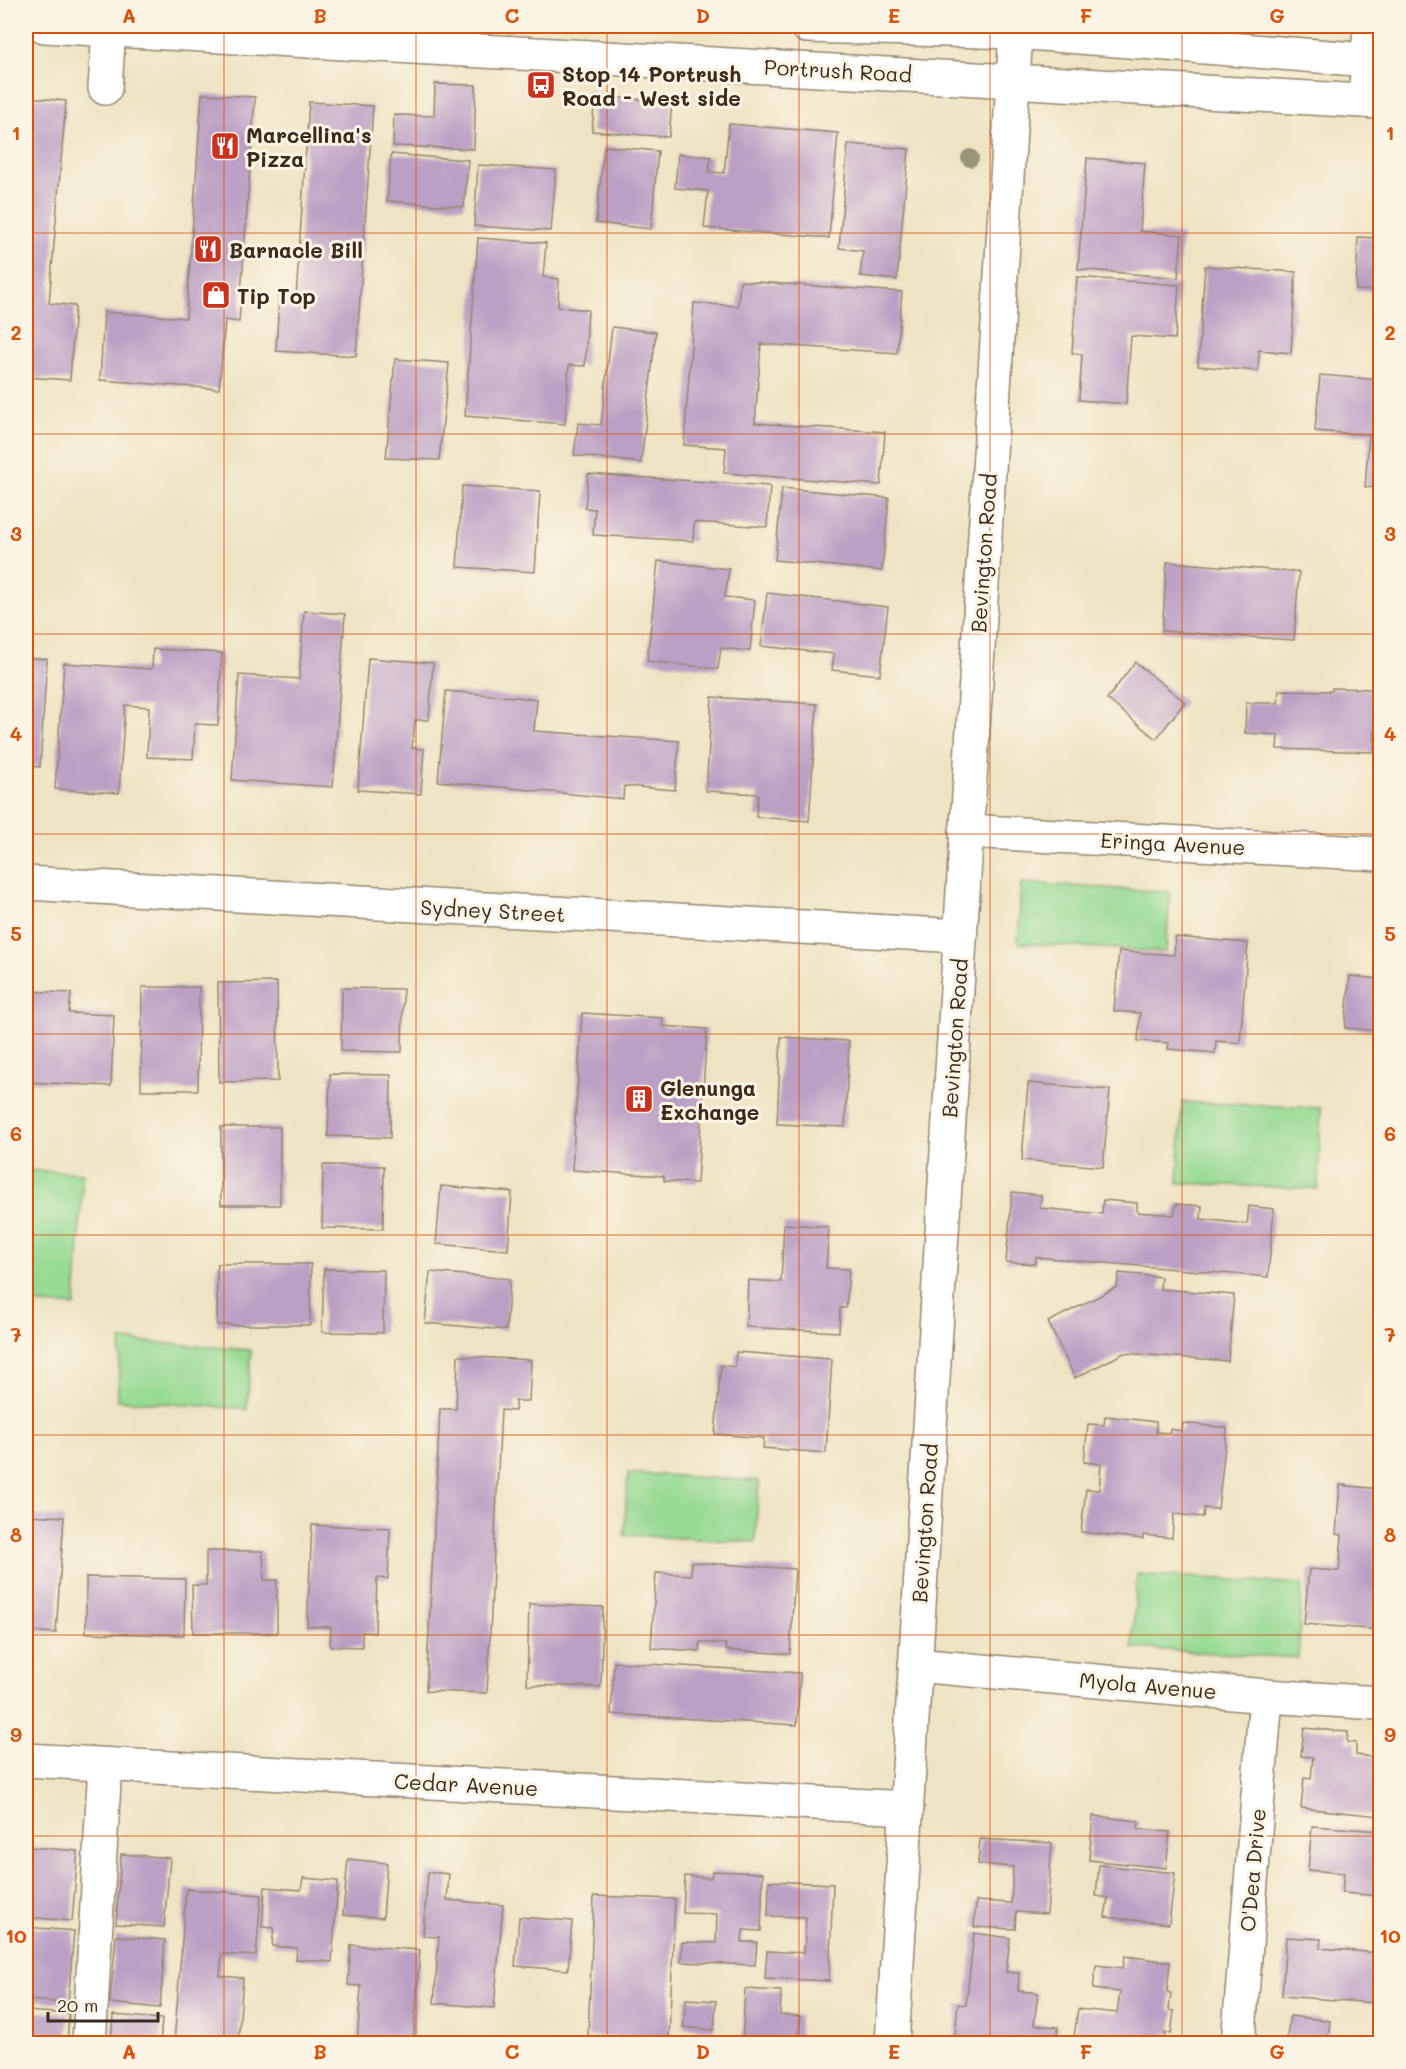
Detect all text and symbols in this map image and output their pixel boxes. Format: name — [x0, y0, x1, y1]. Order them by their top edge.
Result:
text: A — [122, 2, 136, 28]
text: B — [313, 2, 327, 28]
text: C — [505, 2, 520, 28]
text: D — [696, 2, 710, 28]
text: E — [888, 2, 900, 28]
text: F — [1080, 2, 1093, 28]
text: G — [1269, 2, 1285, 28]
street label: Portrush Road — [763, 53, 913, 87]
place label: Stop 14 Portrush Road - West side — [562, 60, 741, 111]
bus stop icon: Stop 14 Portrush Road - West side — [525, 69, 557, 101]
text: 1 — [12, 119, 20, 145]
text: 1 — [1386, 119, 1394, 145]
place label: Marcellina's Pizza — [246, 121, 371, 172]
restaurant icon: Marcellina's Pizza — [209, 130, 241, 162]
restaurant icon: Barnacle Bill — [192, 233, 224, 265]
place label: Barnacle Bill — [229, 236, 363, 263]
shop icon: Tip Top — [200, 279, 232, 311]
place label: Tip Top — [237, 282, 316, 309]
text: 2 — [10, 319, 22, 345]
text: 2 — [1384, 319, 1396, 345]
street label: Bevington Road — [964, 472, 1002, 634]
text: 3 — [10, 520, 22, 546]
text: 3 — [1384, 520, 1396, 546]
text: 4 — [10, 720, 23, 746]
text: 4 — [1384, 720, 1397, 746]
street label: Eringa Avenue — [1100, 826, 1246, 860]
street label: Sydney Street — [420, 893, 566, 927]
text: 5 — [10, 920, 22, 946]
text: 5 — [1384, 920, 1396, 946]
street label: Bevington Road — [935, 957, 973, 1119]
place label: Glenunga Exchange — [660, 1074, 759, 1125]
building icon: Glenunga Exchange — [623, 1083, 655, 1115]
text: 6 — [10, 1120, 22, 1146]
text: 6 — [1384, 1120, 1396, 1146]
text: 7 — [10, 1321, 22, 1347]
text: 7 — [1384, 1321, 1396, 1347]
street label: Bevington Road — [905, 1442, 943, 1604]
text: 8 — [10, 1521, 22, 1547]
text: 8 — [1384, 1521, 1396, 1547]
street label: Myola Avenue — [1078, 1666, 1218, 1704]
text: 9 — [10, 1721, 22, 1747]
text: 9 — [1384, 1721, 1396, 1747]
street label: Cedar Avenue — [393, 1767, 539, 1801]
street label: O'Dea Drive — [1233, 1807, 1271, 1933]
text: 10 — [5, 1922, 27, 1948]
text: 10 — [1379, 1922, 1401, 1948]
scale bar — [48, 1985, 158, 2023]
text: 20 m — [57, 1993, 98, 2017]
text: A — [122, 2038, 136, 2064]
text: B — [313, 2038, 327, 2064]
text: C — [505, 2038, 520, 2064]
text: D — [696, 2038, 710, 2064]
text: E — [888, 2038, 900, 2064]
text: F — [1080, 2038, 1093, 2064]
text: G — [1269, 2038, 1285, 2064]

